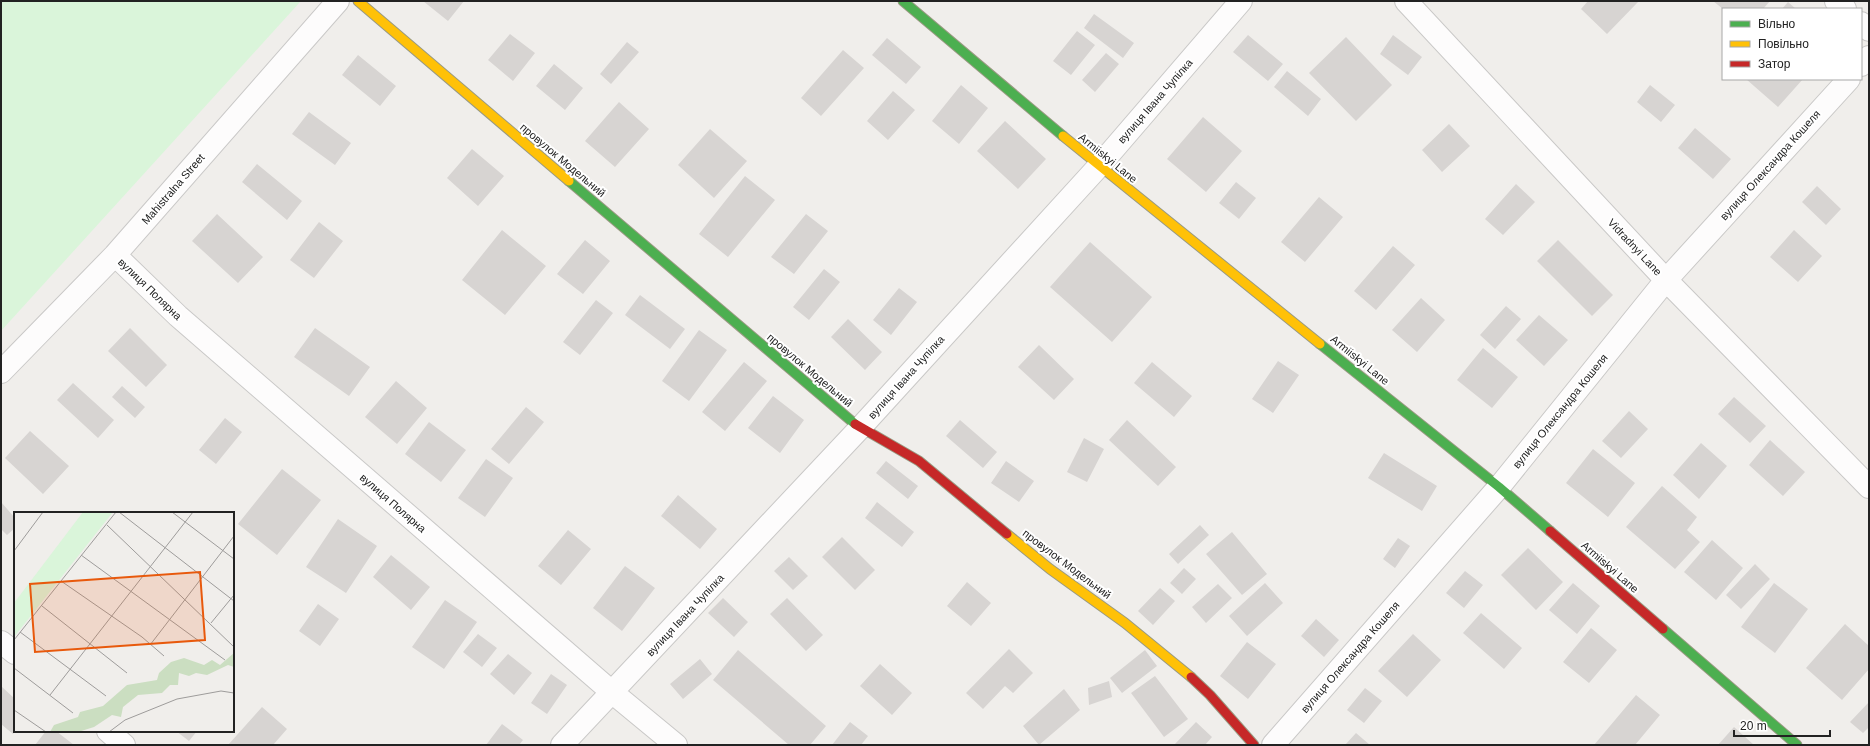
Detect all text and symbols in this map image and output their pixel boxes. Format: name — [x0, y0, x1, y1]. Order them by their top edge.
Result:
legend — [1722, 8, 1862, 80]
text: Вільно — [1758, 17, 1796, 31]
text: Повільно — [1758, 37, 1809, 51]
street label: вулиця Івана Чупілка — [1115, 56, 1195, 146]
text: Затор — [1758, 57, 1791, 71]
street label: вулиця Олександра Кошеля — [1718, 108, 1823, 222]
street label: провулок Модельний — [518, 121, 608, 199]
street label: Armiiskyi Lane — [1076, 131, 1140, 185]
street label: Mahistralna Street — [139, 151, 207, 227]
street label: Vidradnyi Lane — [1606, 216, 1664, 278]
street label: вулиця Полярна — [116, 256, 185, 323]
street label: провулок Модельний — [765, 331, 855, 409]
street label: вулиця Івана Чупілка — [866, 332, 947, 421]
street label: Armiiskyi Lane — [1328, 333, 1392, 387]
street label: вулиця Олександра Кошеля — [1510, 351, 1610, 471]
street label: вулиця Полярна — [358, 471, 429, 535]
inset map — [14, 512, 234, 732]
street label: провулок Модельний — [1020, 527, 1114, 601]
street label: Armiiskyi Lane — [1579, 539, 1641, 595]
street label: вулиця Івана Чупілка — [644, 571, 727, 658]
street label: вулиця Олександра Кошеля — [1298, 599, 1402, 715]
scale bar — [1734, 712, 1830, 738]
text: 20 m — [1740, 719, 1767, 733]

